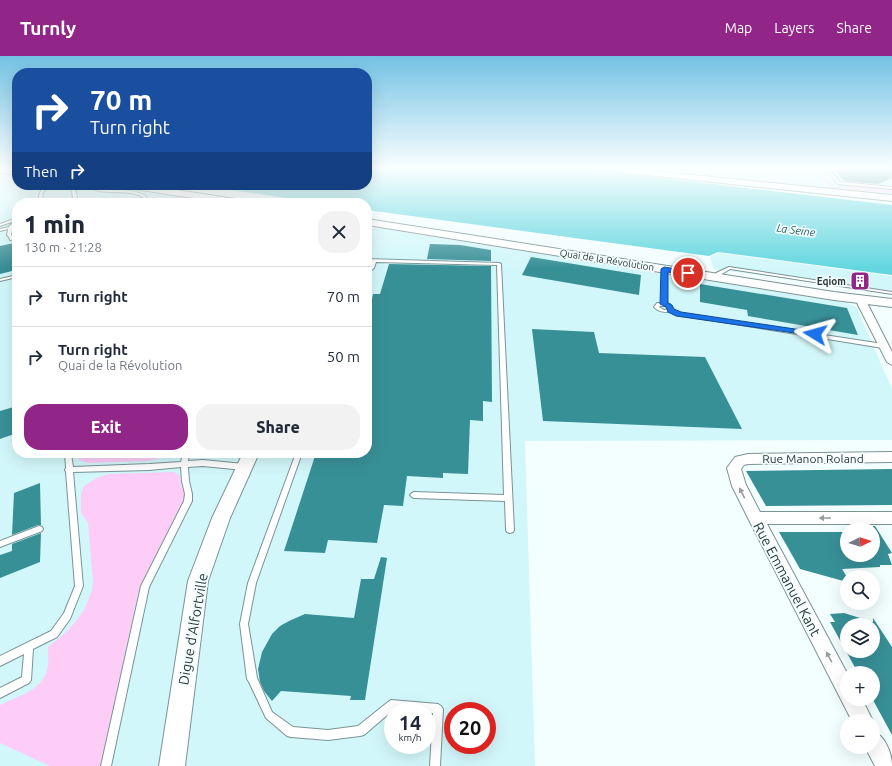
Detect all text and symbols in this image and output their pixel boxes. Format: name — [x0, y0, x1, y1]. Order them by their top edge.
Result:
text: Turnly — [20, 17, 76, 39]
text: Map — [725, 20, 752, 36]
text: Layers — [774, 20, 814, 36]
text: Share — [836, 20, 872, 36]
icon: right — [24, 84, 76, 136]
text: 70 m — [90, 84, 152, 115]
text: Turn right — [90, 117, 170, 137]
icon: right — [66, 160, 88, 182]
text: Then — [24, 163, 58, 180]
text: 1 min — [24, 211, 85, 238]
button: close — [318, 211, 360, 253]
water label: La Seine — [776, 222, 817, 238]
text: 130 m · 21:28 — [24, 240, 102, 254]
street label: Quai de la Révolution — [559, 247, 655, 273]
pin — [671, 256, 705, 290]
icon: arrive — [677, 262, 699, 284]
building icon: Eqiom — [849, 270, 871, 292]
place label: Eqiom — [817, 276, 846, 287]
icon: right — [24, 286, 46, 308]
text: Turn right — [58, 288, 128, 305]
text: 70 m — [327, 288, 360, 305]
position arrow — [794, 313, 836, 355]
text: Turn right — [58, 341, 128, 358]
icon: right — [24, 346, 46, 368]
text: 50 m — [327, 348, 360, 365]
text: Quai de la Révolution — [58, 358, 182, 372]
button: Exit — [24, 404, 188, 450]
button: Share — [196, 404, 360, 450]
street label: Rue Manon Roland — [762, 452, 864, 465]
one-way arrow — [739, 487, 745, 498]
one-way arrow — [818, 515, 831, 521]
street label: Rue Emmanuel Kant — [750, 519, 824, 639]
north arrow — [840, 522, 880, 562]
map controls — [840, 522, 880, 754]
button: search — [840, 570, 880, 610]
street label: Digue d'Alfortville — [175, 572, 211, 686]
button: layers — [840, 618, 880, 658]
one-way arrow — [825, 651, 832, 663]
button: + — [840, 666, 880, 706]
speed limit sign: 20 — [444, 702, 496, 754]
text: 14 — [399, 711, 421, 734]
button: − — [840, 714, 880, 754]
text: km/h — [398, 732, 422, 743]

